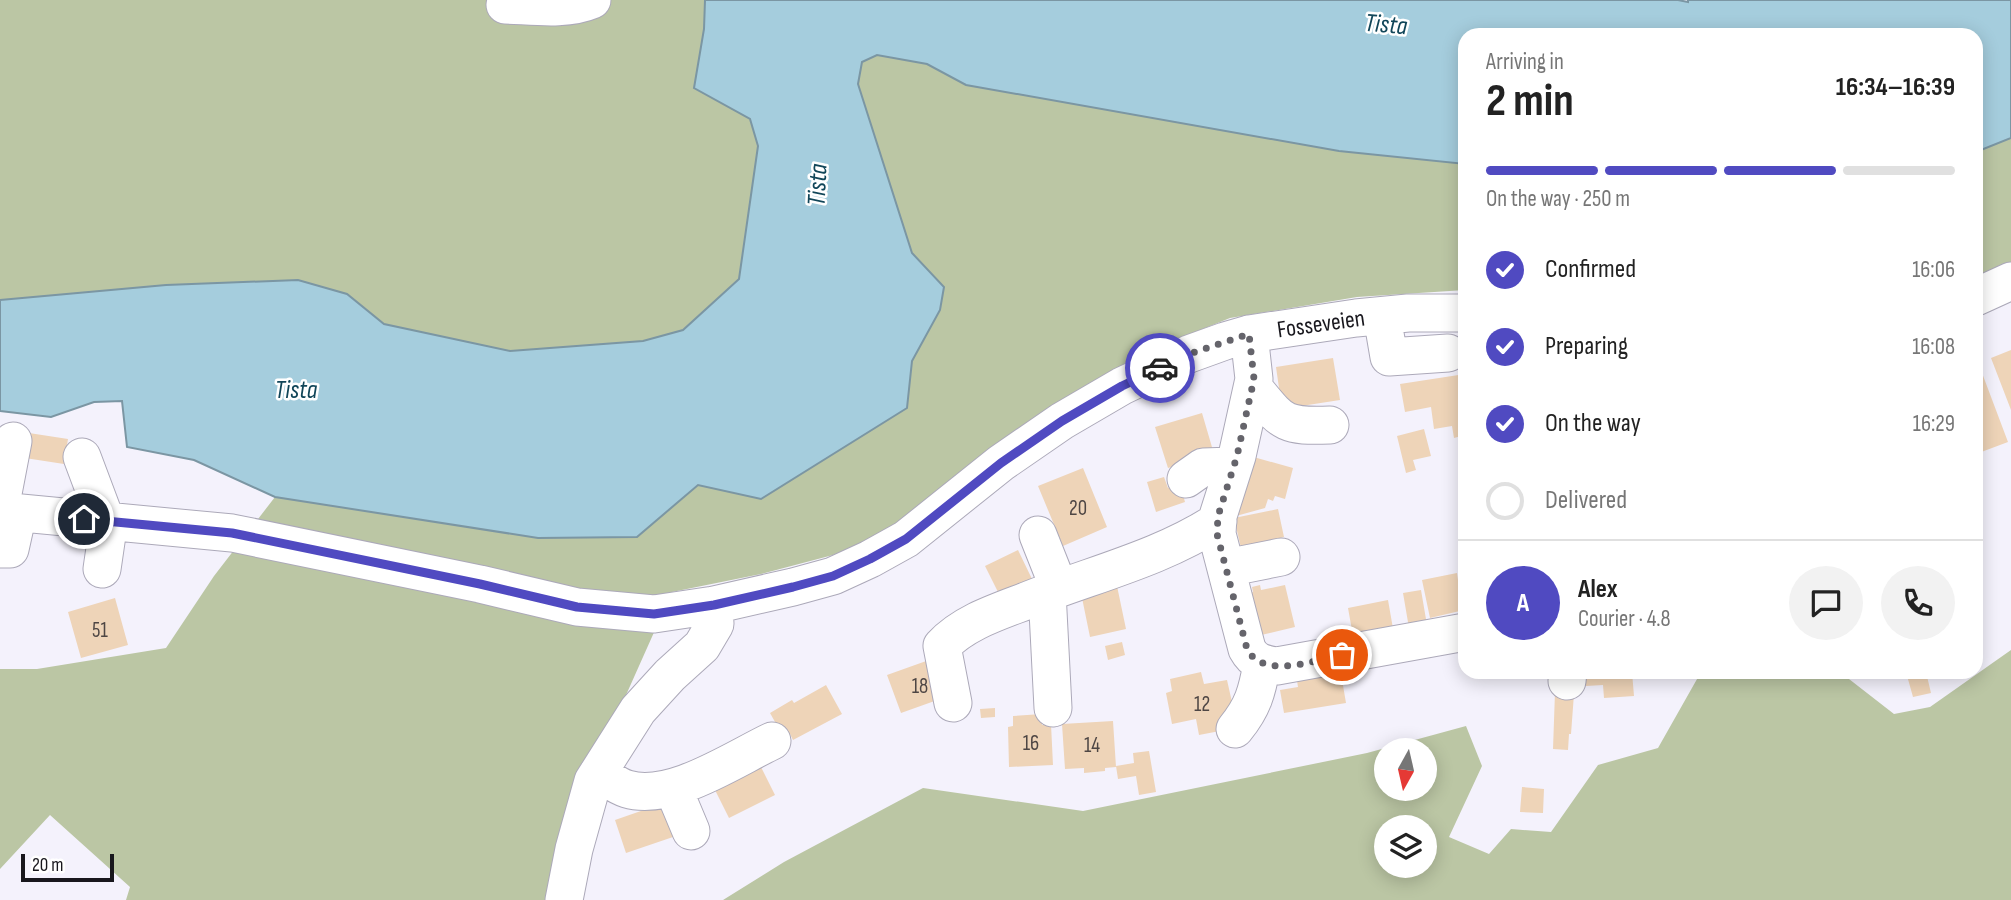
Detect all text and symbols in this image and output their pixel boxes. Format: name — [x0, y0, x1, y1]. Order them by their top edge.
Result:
water label: Tista — [1364, 8, 1409, 42]
text: Arriving in — [1486, 48, 1564, 76]
text: 16:34–16:39 — [1836, 72, 1955, 103]
text: 2 min — [1486, 74, 1574, 129]
water label: Tista — [801, 163, 835, 207]
text: On the way · 250 m — [1486, 185, 1630, 213]
icon: check — [1486, 251, 1524, 289]
text: Confirmed — [1545, 254, 1636, 285]
text: 16:06 — [1912, 256, 1955, 284]
street label: Fosseveien — [1275, 303, 1367, 345]
icon: check — [1486, 328, 1524, 366]
text: Preparing — [1545, 331, 1628, 362]
courier — [1125, 333, 1195, 403]
text: 16:08 — [1912, 333, 1955, 361]
icon: car — [1141, 349, 1179, 387]
water label: Tista — [275, 375, 318, 406]
icon: check — [1486, 405, 1524, 443]
text: On the way — [1545, 408, 1641, 439]
text: 16:29 — [1913, 410, 1955, 438]
text: Delivered — [1545, 485, 1627, 516]
pin — [54, 489, 114, 549]
house number: 20 — [1069, 496, 1087, 521]
icon: home — [65, 500, 103, 538]
button: chat — [1789, 566, 1863, 640]
button: phone — [1881, 566, 1955, 640]
text: Alex — [1578, 574, 1618, 605]
text: A — [1517, 588, 1529, 619]
text: Courier · 4.8 — [1578, 605, 1671, 633]
house number: 51 — [92, 618, 109, 643]
pin — [1312, 625, 1372, 685]
icon: bag — [1323, 636, 1361, 674]
house number: 18 — [912, 674, 928, 699]
house number: 12 — [1194, 692, 1210, 717]
house number: 16 — [1023, 731, 1039, 756]
house number: 14 — [1084, 733, 1100, 758]
north arrow — [1374, 738, 1437, 802]
map controls — [1374, 738, 1437, 878]
button: layers — [1374, 815, 1437, 878]
scale bar — [21, 851, 114, 883]
text: 20 m — [32, 854, 64, 877]

